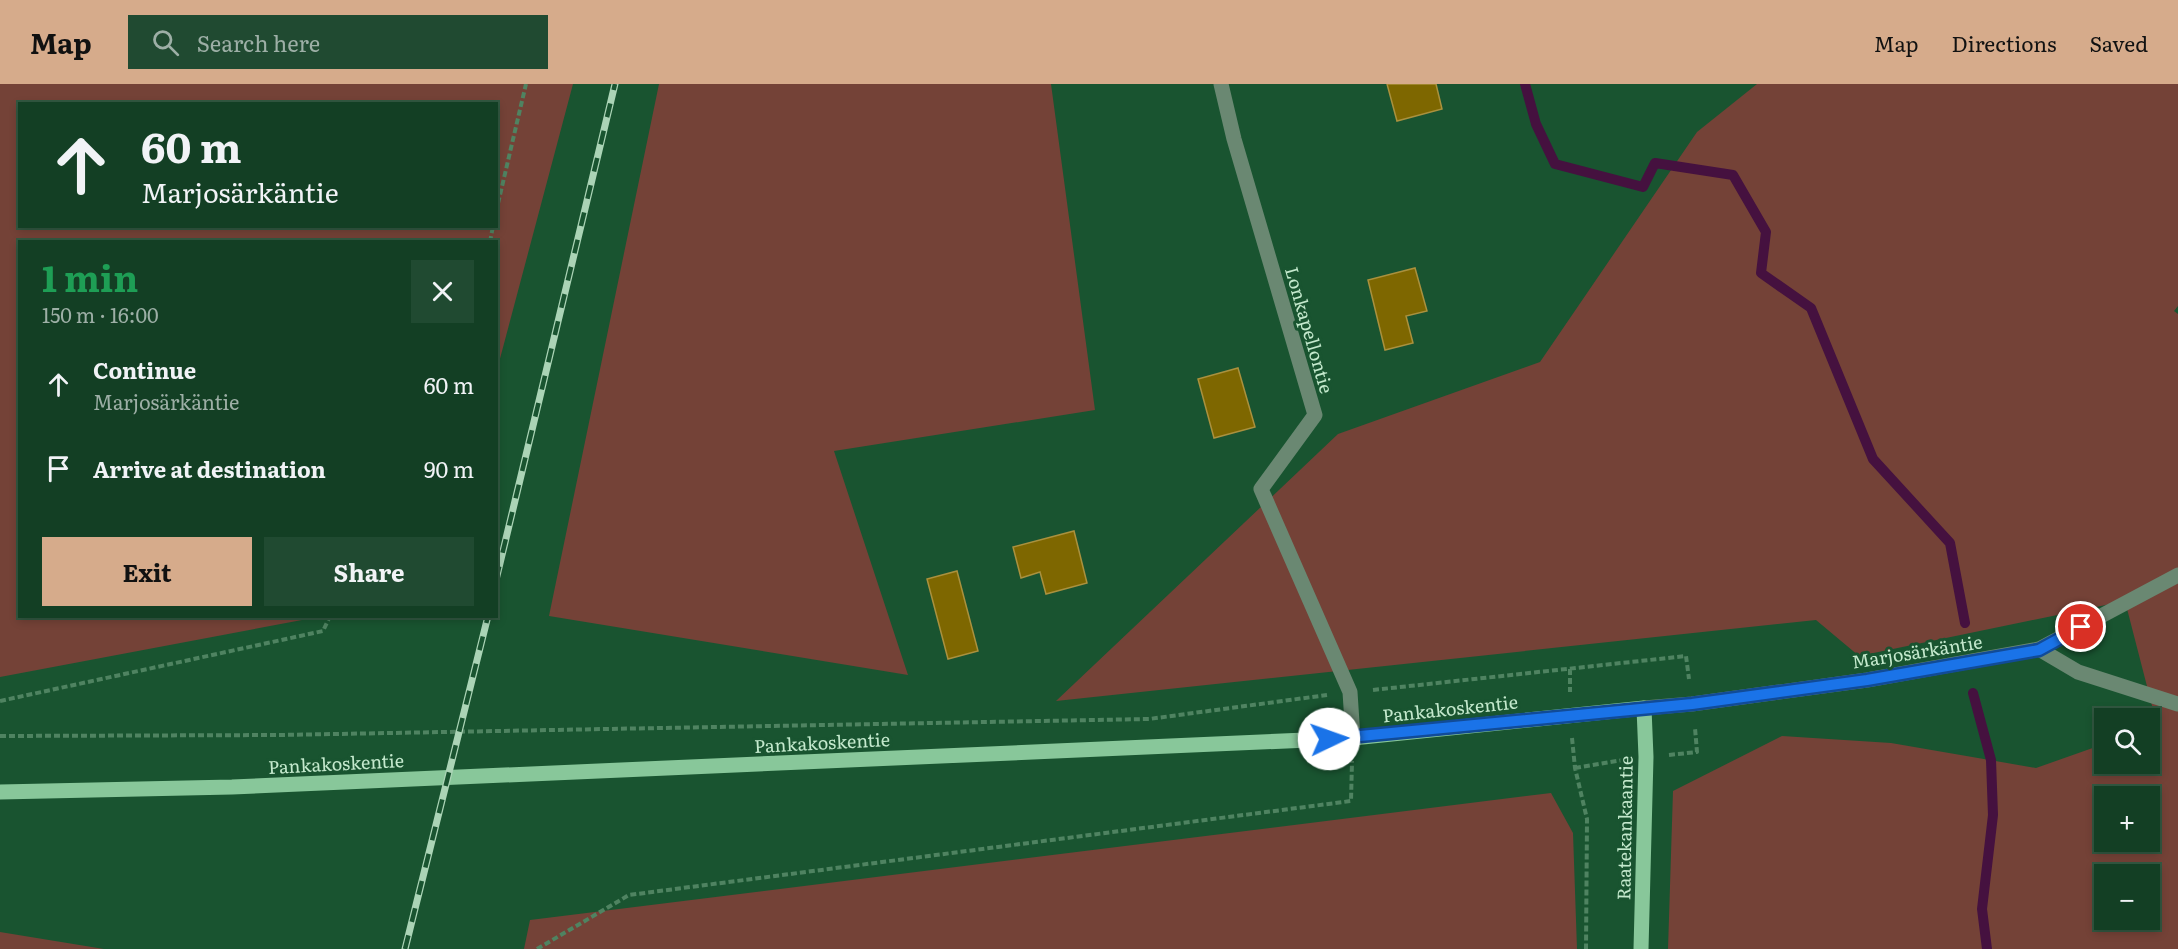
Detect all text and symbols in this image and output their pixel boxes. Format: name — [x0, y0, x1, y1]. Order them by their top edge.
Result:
search box — [128, 15, 548, 69]
text: Map — [30, 21, 92, 63]
icon: search — [149, 26, 182, 59]
text: Search here — [197, 26, 320, 59]
text: Map — [1874, 27, 1919, 58]
text: Directions — [1952, 27, 2057, 58]
text: Saved — [2090, 27, 2148, 58]
text: 60 m — [141, 114, 242, 176]
icon: ahead — [42, 126, 120, 204]
text: Marjosärkäntie — [141, 171, 339, 211]
text: 1 min — [42, 250, 138, 303]
button: close — [411, 260, 474, 323]
street label: Lonkapellontie — [1279, 263, 1341, 397]
text: 150 m · 16:00 — [42, 299, 159, 329]
text: Continue — [93, 353, 196, 386]
icon: ahead — [42, 368, 75, 401]
text: 60 m — [424, 368, 474, 401]
text: Marjosärkäntie — [93, 386, 240, 416]
icon: arrive — [42, 452, 75, 485]
text: Arrive at destination — [93, 452, 326, 485]
text: 90 m — [424, 452, 474, 485]
button: Exit — [42, 537, 252, 606]
button: Share — [264, 537, 474, 606]
pin — [2055, 601, 2106, 652]
icon: arrive — [2064, 610, 2097, 643]
street label: Marjosärkäntie — [1850, 627, 1984, 675]
street label: Pankakoskentie — [1381, 687, 1519, 729]
position arrow — [1297, 707, 1361, 771]
map controls — [2094, 708, 2160, 930]
button: search — [2094, 708, 2160, 774]
street label: Pankakoskentie — [753, 725, 891, 759]
street label: Pankakoskentie — [267, 746, 405, 780]
street label: Raatekankaantie — [1609, 756, 1639, 900]
button: + — [2094, 786, 2160, 852]
button: − — [2094, 864, 2160, 930]

